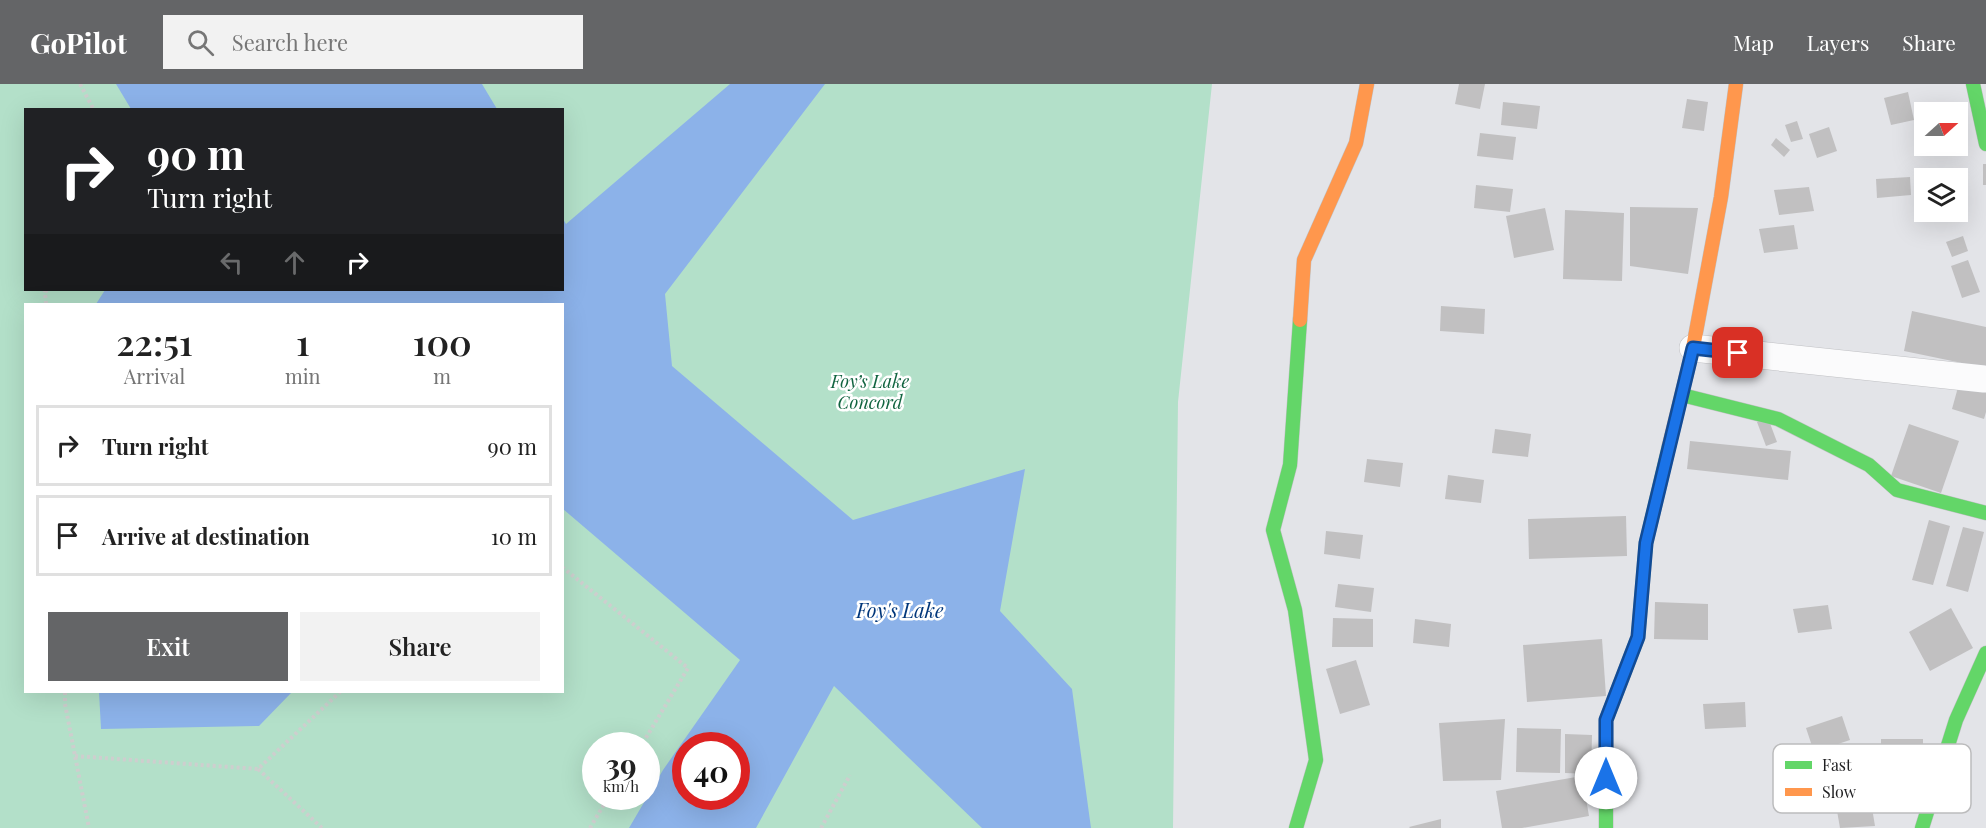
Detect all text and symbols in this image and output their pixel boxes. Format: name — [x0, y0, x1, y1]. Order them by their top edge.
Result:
search box — [163, 15, 583, 69]
text: GoPilot — [30, 24, 127, 61]
icon: search — [184, 26, 217, 59]
text: Search here — [232, 27, 348, 57]
text: Map — [1733, 28, 1774, 56]
text: Layers — [1807, 28, 1869, 56]
text: Share — [1902, 28, 1956, 56]
north arrow — [1914, 102, 1968, 156]
map controls — [1914, 102, 1968, 222]
text: 90 m — [147, 125, 245, 181]
icon: right — [48, 132, 126, 210]
button: layers — [1914, 168, 1968, 222]
text: Turn right — [147, 179, 272, 215]
icon: left — [215, 246, 248, 279]
icon: ahead — [278, 246, 311, 279]
icon: right — [341, 246, 374, 279]
text: 22:51 — [116, 317, 193, 365]
text: 1 — [296, 317, 310, 365]
text: 100 — [413, 317, 472, 365]
pin — [1712, 327, 1763, 378]
icon: arrive — [1721, 336, 1754, 369]
text: Arrival — [124, 362, 185, 389]
text: min — [285, 362, 321, 389]
text: m — [433, 362, 451, 389]
park label: Foy’s Lake Concord — [830, 369, 910, 414]
icon: right — [51, 429, 84, 462]
text: Turn right — [102, 431, 208, 461]
text: 90 m — [488, 431, 537, 461]
icon: arrive — [51, 519, 84, 552]
text: Arrive at destination — [102, 521, 310, 551]
text: 10 m — [491, 521, 537, 551]
water label: Foy's Lake — [855, 596, 944, 623]
button: Exit — [48, 612, 288, 681]
button: Share — [300, 612, 540, 681]
speed limit sign: 40 — [672, 732, 750, 810]
text: 39 — [605, 744, 637, 784]
legend — [1773, 744, 1971, 813]
position arrow — [1574, 746, 1638, 810]
text: Fast — [1822, 754, 1852, 775]
text: km/h — [603, 776, 639, 796]
text: Slow — [1822, 781, 1857, 802]

